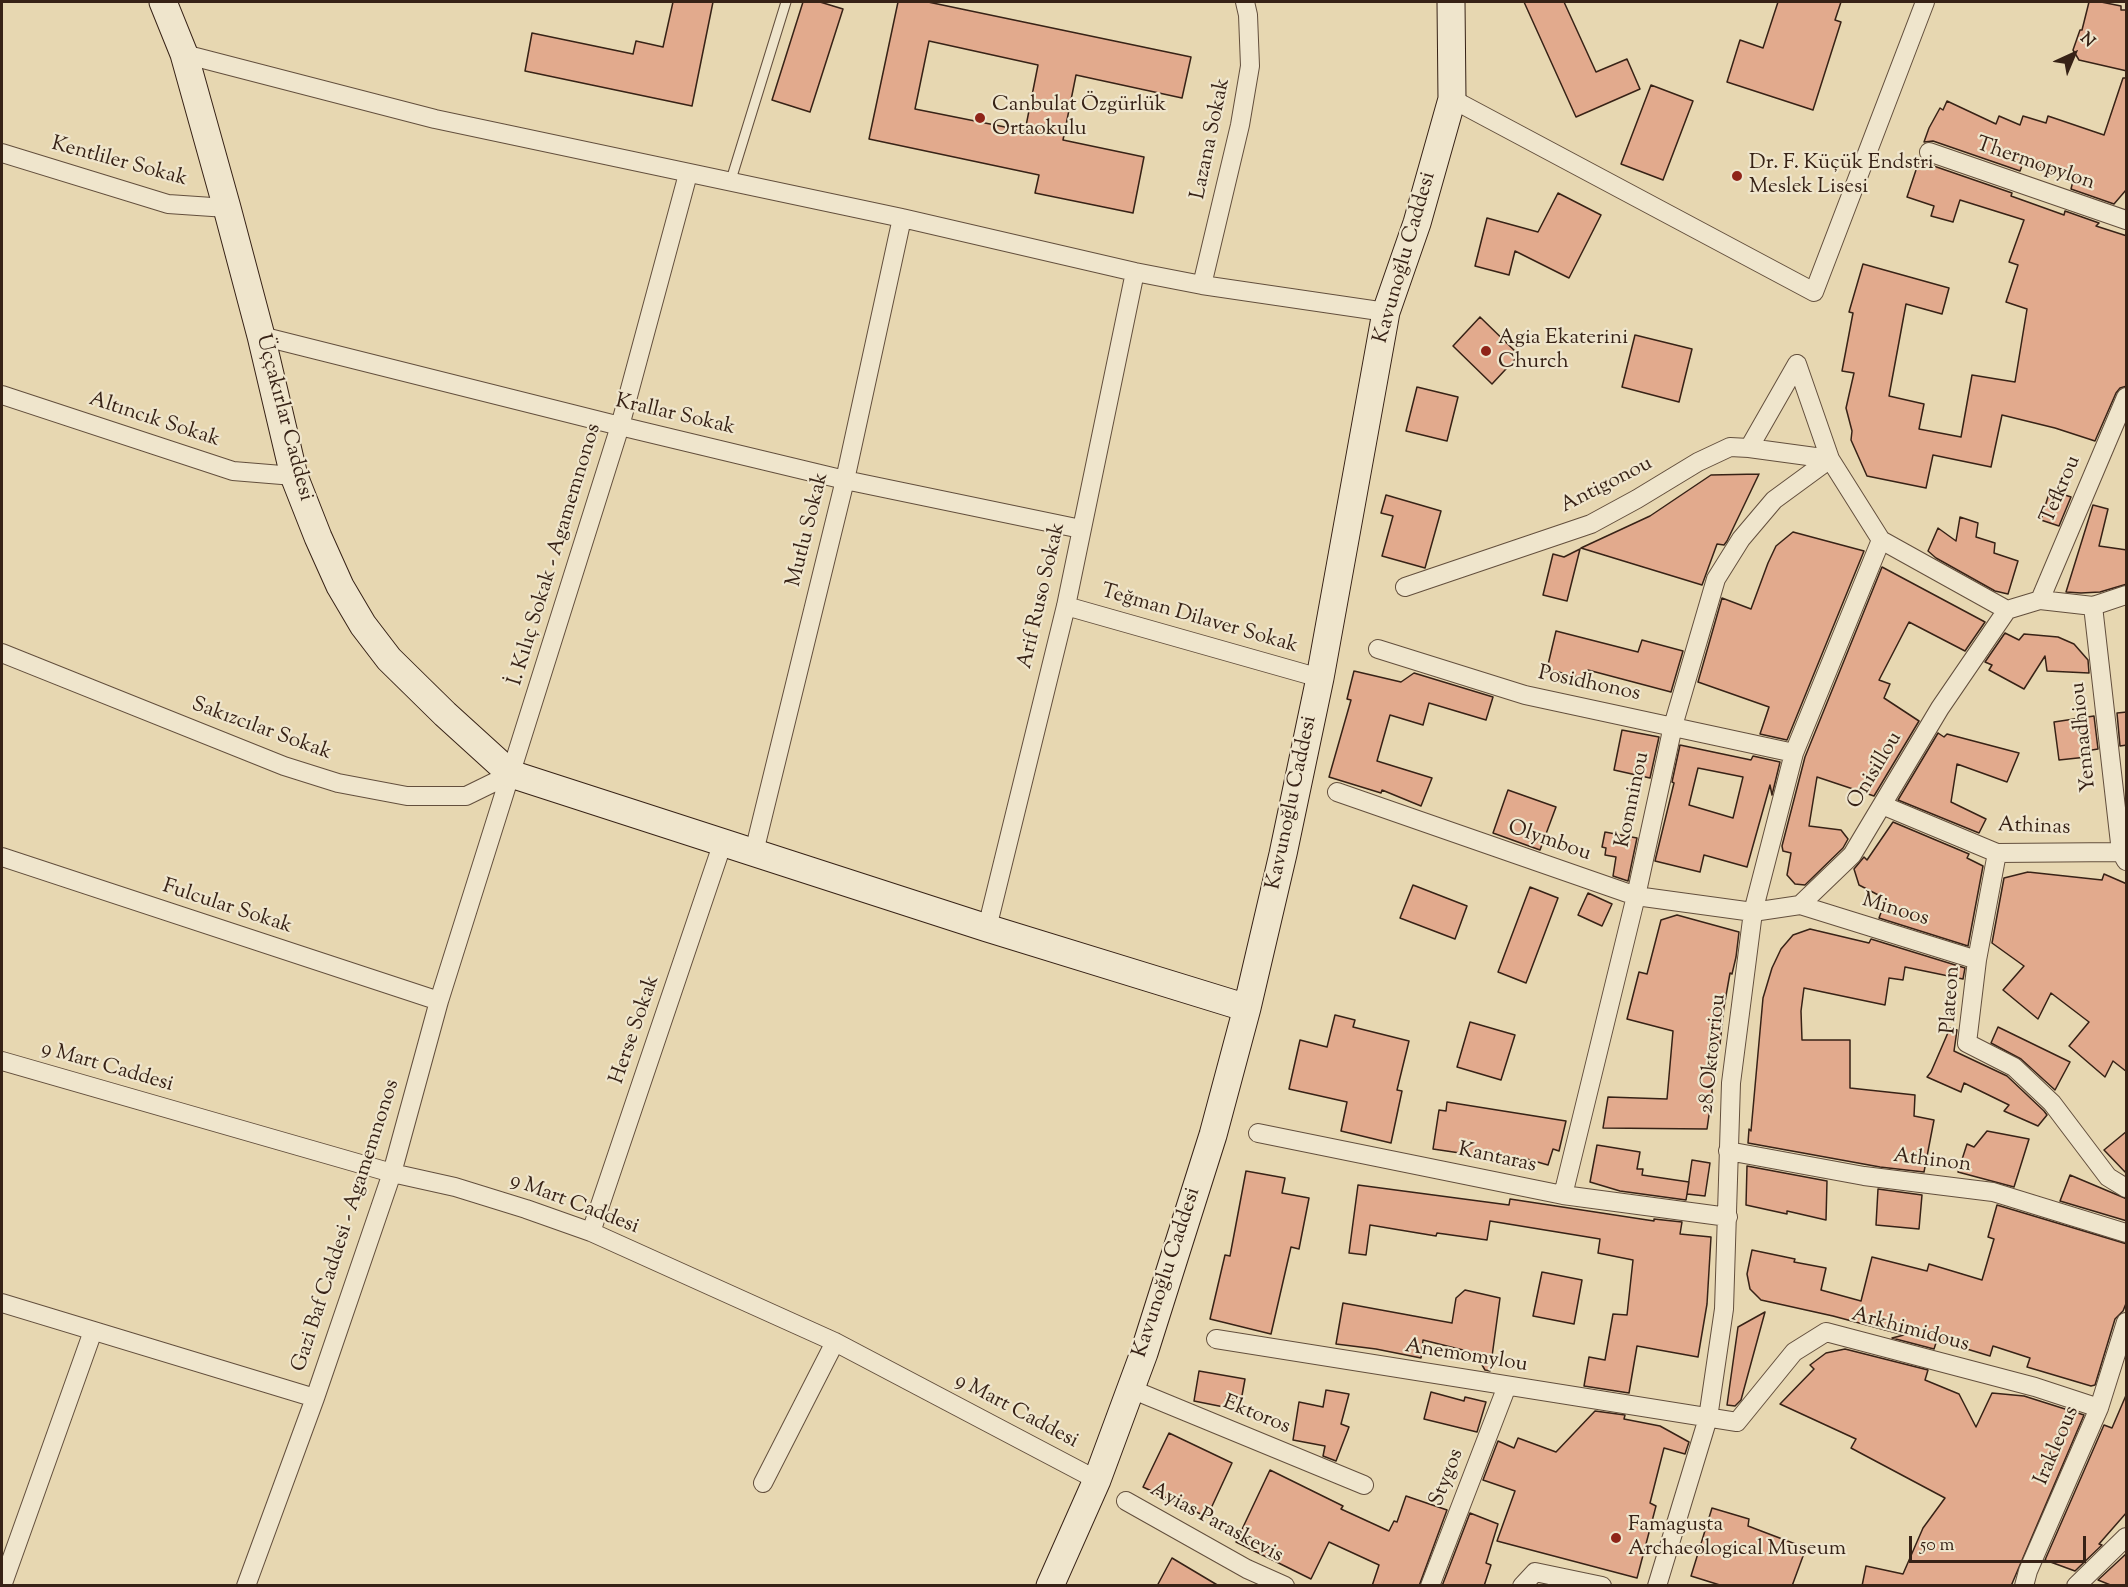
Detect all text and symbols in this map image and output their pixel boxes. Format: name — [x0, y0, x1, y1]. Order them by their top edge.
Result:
north arrow — [2044, 24, 2104, 84]
text: N — [2074, 28, 2099, 53]
street label: Lazana Sokak — [1187, 76, 1237, 202]
place label: Canbulat Özgürlük Ortaokulu — [992, 93, 1166, 143]
marker: Canbulat Özgürlük Ortaokulu — [973, 111, 987, 125]
street label: Kentliler Sokak — [48, 133, 190, 193]
street label: Thermopylon — [1972, 133, 2098, 197]
place label: Dr. F. Küçük Endstri Meslek Lisesi — [1749, 151, 1934, 201]
street label: Kavunoğlu Caddesi — [1369, 169, 1443, 347]
marker: Dr. F. Küçük Endstri Meslek Lisesi — [1730, 169, 1744, 183]
place label: Agia Ekaterini Church — [1498, 326, 1628, 376]
street label: Üççakırlar Caddesi — [249, 332, 317, 504]
marker: Agia Ekaterini Church — [1479, 344, 1493, 358]
street label: Altıncık Sokak — [85, 388, 223, 454]
street label: Krallar Sokak — [613, 390, 737, 442]
street label: İ. Kılıç Sokak - Agamemnonos — [504, 421, 608, 689]
street label: Antigonou — [1557, 452, 1657, 520]
street label: Tefkrou — [2036, 452, 2088, 528]
street label: Mutlu Sokak — [783, 470, 835, 590]
street label: Arif Ruso Sokak — [1014, 520, 1072, 672]
street label: Teğman Dilaver Sokak — [1098, 580, 1300, 660]
street label: Posidhonos — [1536, 662, 1642, 708]
street label: Yennadhiou — [2067, 681, 2103, 793]
street label: Sakızcılar Sokak — [188, 693, 334, 767]
street label: Kavunoğlu Caddesi — [1262, 714, 1324, 892]
street label: Onisillou — [1843, 728, 1909, 814]
street label: Komninou — [1612, 750, 1656, 850]
street label: Athinas — [1997, 814, 2071, 842]
street label: Olymbou — [1504, 816, 1594, 868]
street label: Fulcular Sokak — [159, 875, 295, 941]
street label: Minoos — [1858, 889, 1932, 933]
street label: Plateon — [1937, 965, 1967, 1035]
street label: Herse Sokak — [606, 972, 666, 1088]
street label: 28 Oktovriou — [1695, 993, 1733, 1115]
street label: 9 Mart Caddesi — [38, 1037, 176, 1099]
street label: Gazi Baf Caddesi - Agamemnonos — [288, 1077, 406, 1375]
street label: Kantaras — [1456, 1138, 1538, 1180]
street label: Athinon — [1892, 1145, 1972, 1179]
street label: 9 Mart Caddesi — [506, 1169, 642, 1241]
street label: Kavunoğlu Caddesi — [1129, 1185, 1207, 1361]
street label: Arkhimidous — [1848, 1303, 1972, 1359]
street label: Anemomylou — [1403, 1335, 1529, 1379]
street label: 9 Mart Caddesi — [950, 1369, 1082, 1455]
street label: Ektoros — [1219, 1391, 1293, 1441]
street label: Irakleous — [2030, 1403, 2086, 1489]
street label: Stygos — [1426, 1446, 1470, 1510]
street label: Ayias Paraskevis — [1145, 1478, 1287, 1570]
place label: Famagusta Archaeological Museum — [1628, 1513, 1846, 1563]
scale bar — [1912, 1524, 2089, 1562]
marker: Famagusta Archaeological Museum — [1609, 1531, 1623, 1545]
text: 50 m — [1920, 1533, 1954, 1559]

